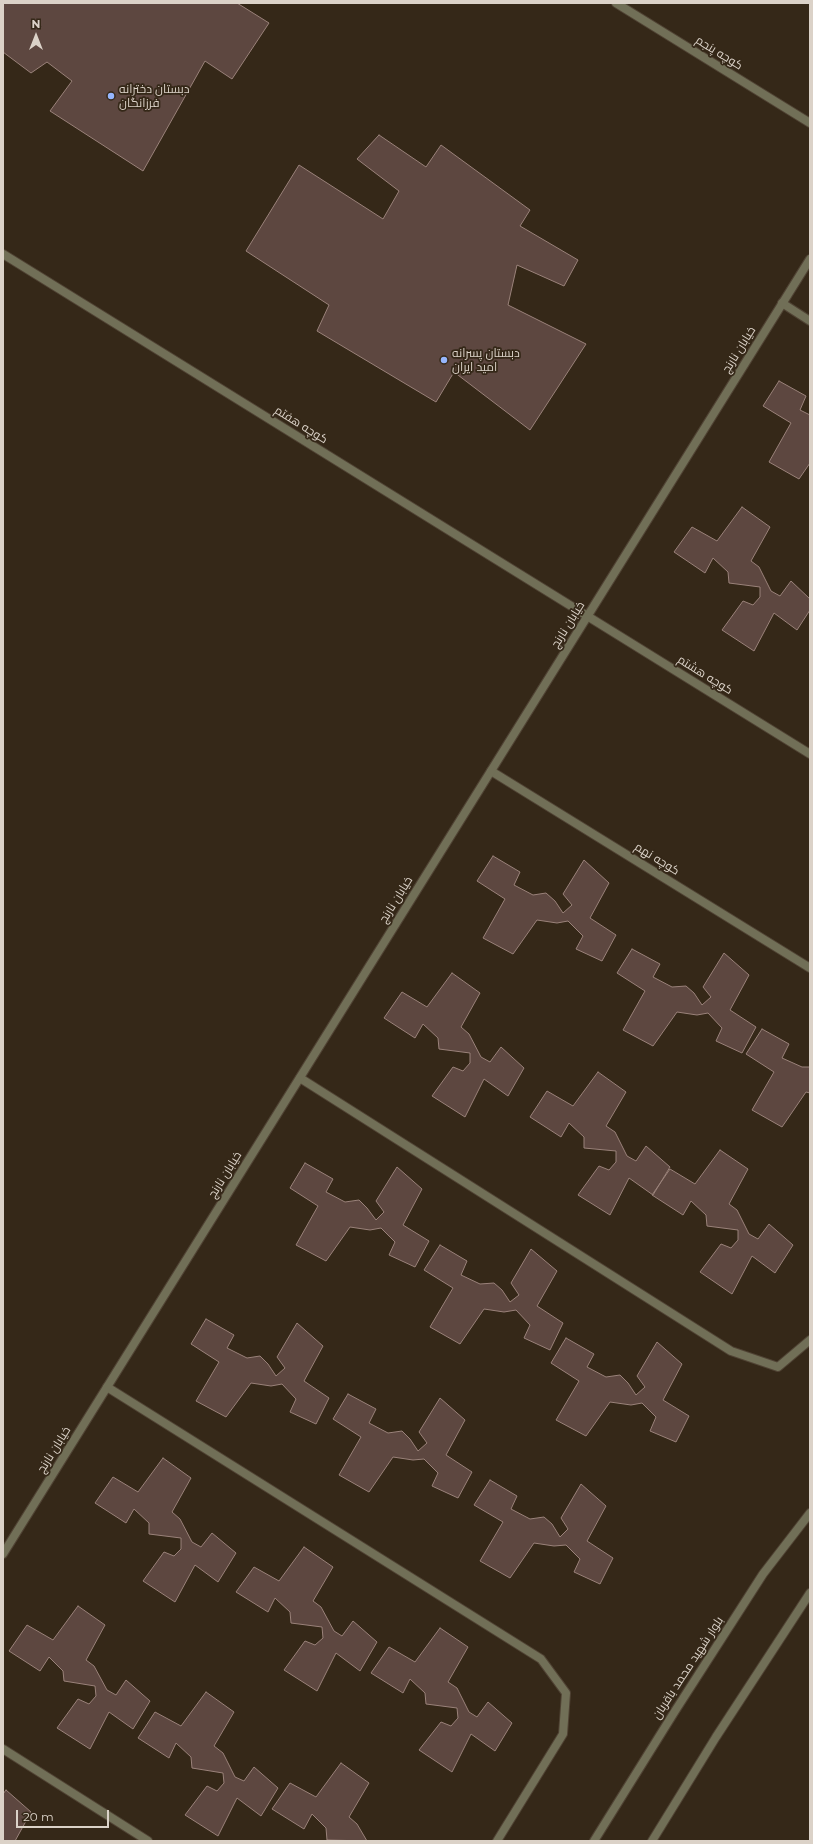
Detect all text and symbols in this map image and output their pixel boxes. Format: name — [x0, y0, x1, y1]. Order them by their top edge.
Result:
north arrow — [16, 16, 56, 56]
text: N — [32, 17, 40, 31]
street label: کوچه پنجم — [693, 33, 745, 73]
place label: دبستان دخترانه فرزانگان — [119, 82, 189, 110]
marker: دبستان دخترانه فرزانگان — [106, 91, 116, 101]
street label: خیابان نارنج — [719, 324, 759, 376]
place label: دبستان پسرانه امید ایران — [452, 346, 520, 374]
marker: دبستان پسرانه امید ایران — [439, 355, 449, 365]
street label: کوچه هفتم — [272, 403, 330, 447]
street label: خیابان نارنج — [548, 599, 588, 651]
street label: کوچه هشتم — [675, 652, 735, 698]
street label: کوچه نهم — [632, 840, 682, 878]
street label: خیابان نارنج — [376, 874, 416, 926]
street label: خیابان نارنج — [205, 1149, 245, 1201]
street label: خیابان نارنج — [34, 1424, 74, 1476]
street label: بلوار شهید محمد باقربان — [649, 1614, 727, 1722]
scale bar — [18, 1802, 111, 1828]
text: 20 m — [23, 1809, 54, 1824]

